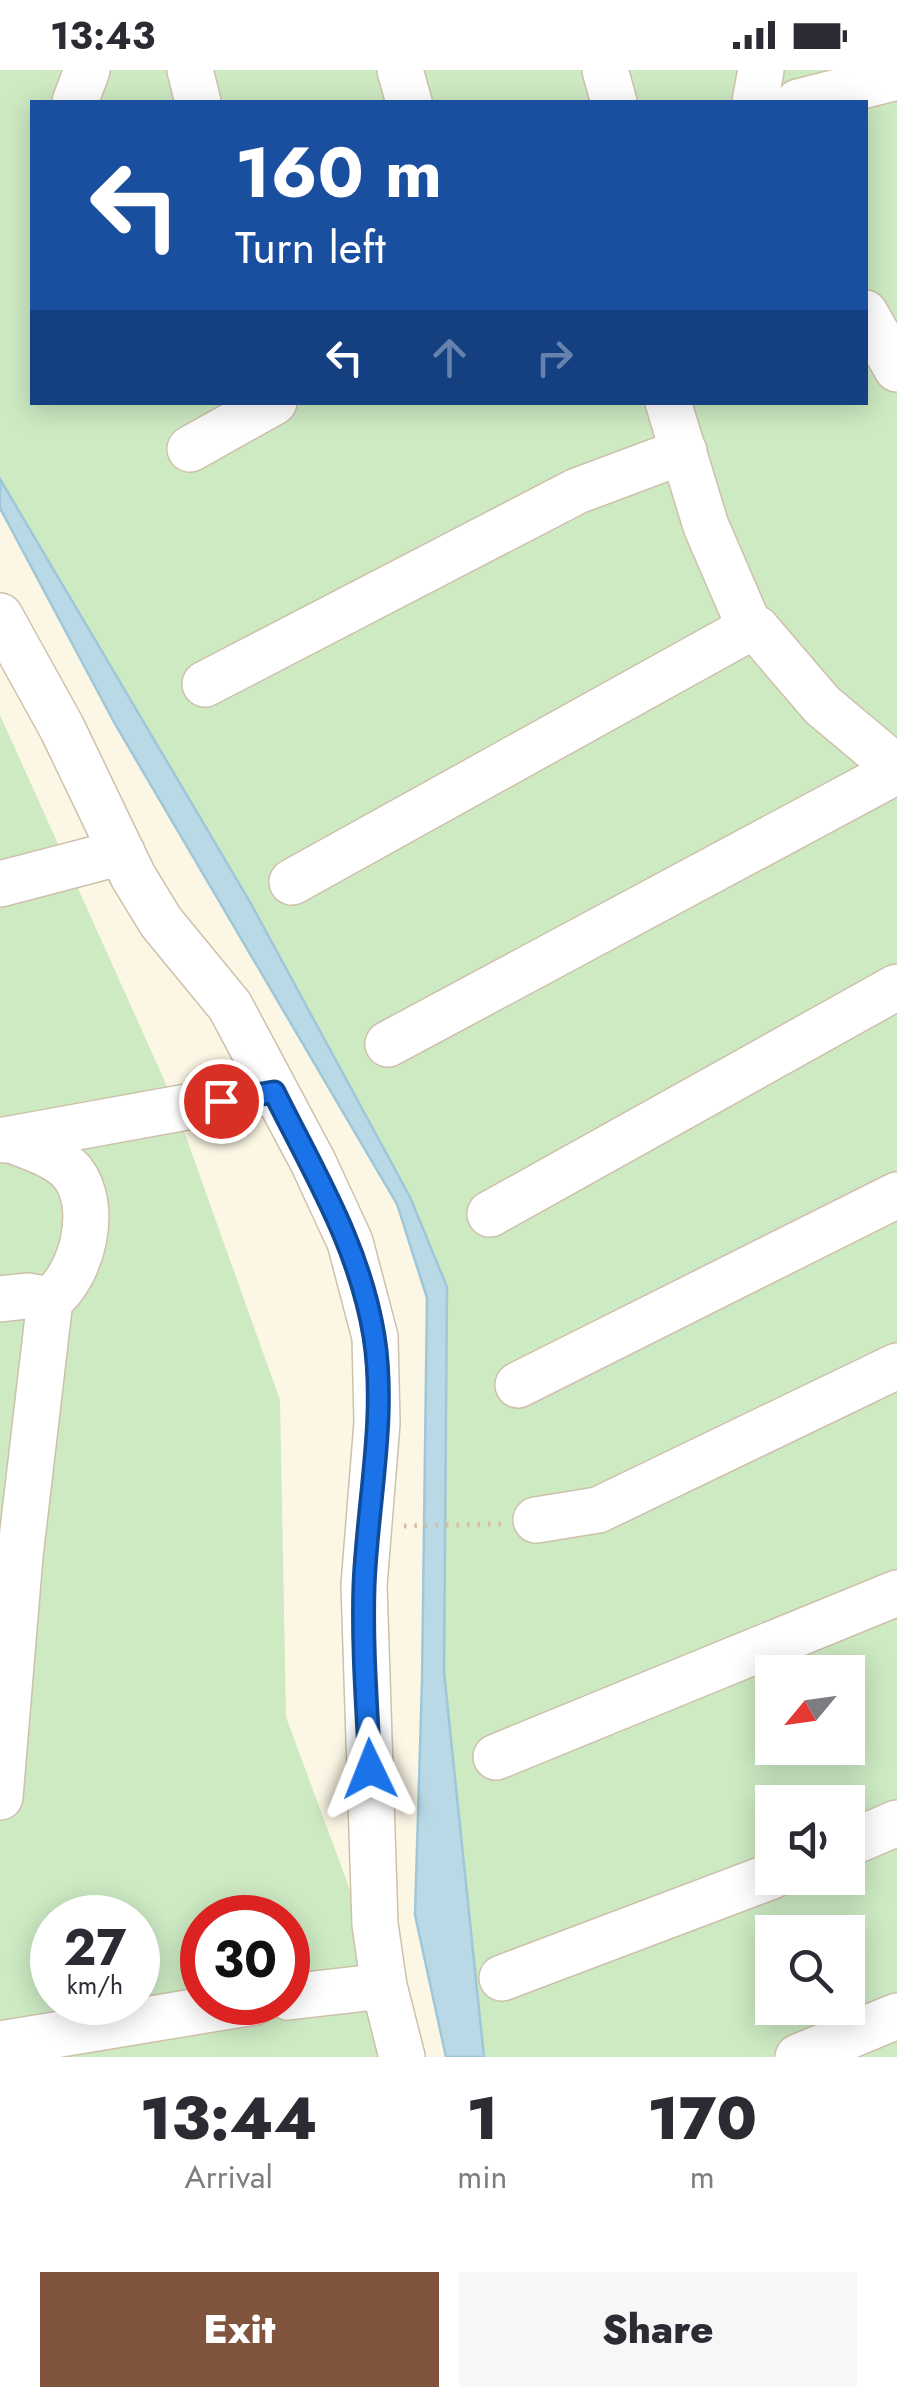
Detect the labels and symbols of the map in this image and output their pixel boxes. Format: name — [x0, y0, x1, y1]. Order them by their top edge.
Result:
pin — [179, 1059, 264, 1144]
north arrow — [755, 1655, 865, 1765]
position arrow — [318, 1717, 422, 1821]
speed limit sign: 30 — [180, 1895, 310, 2025]

